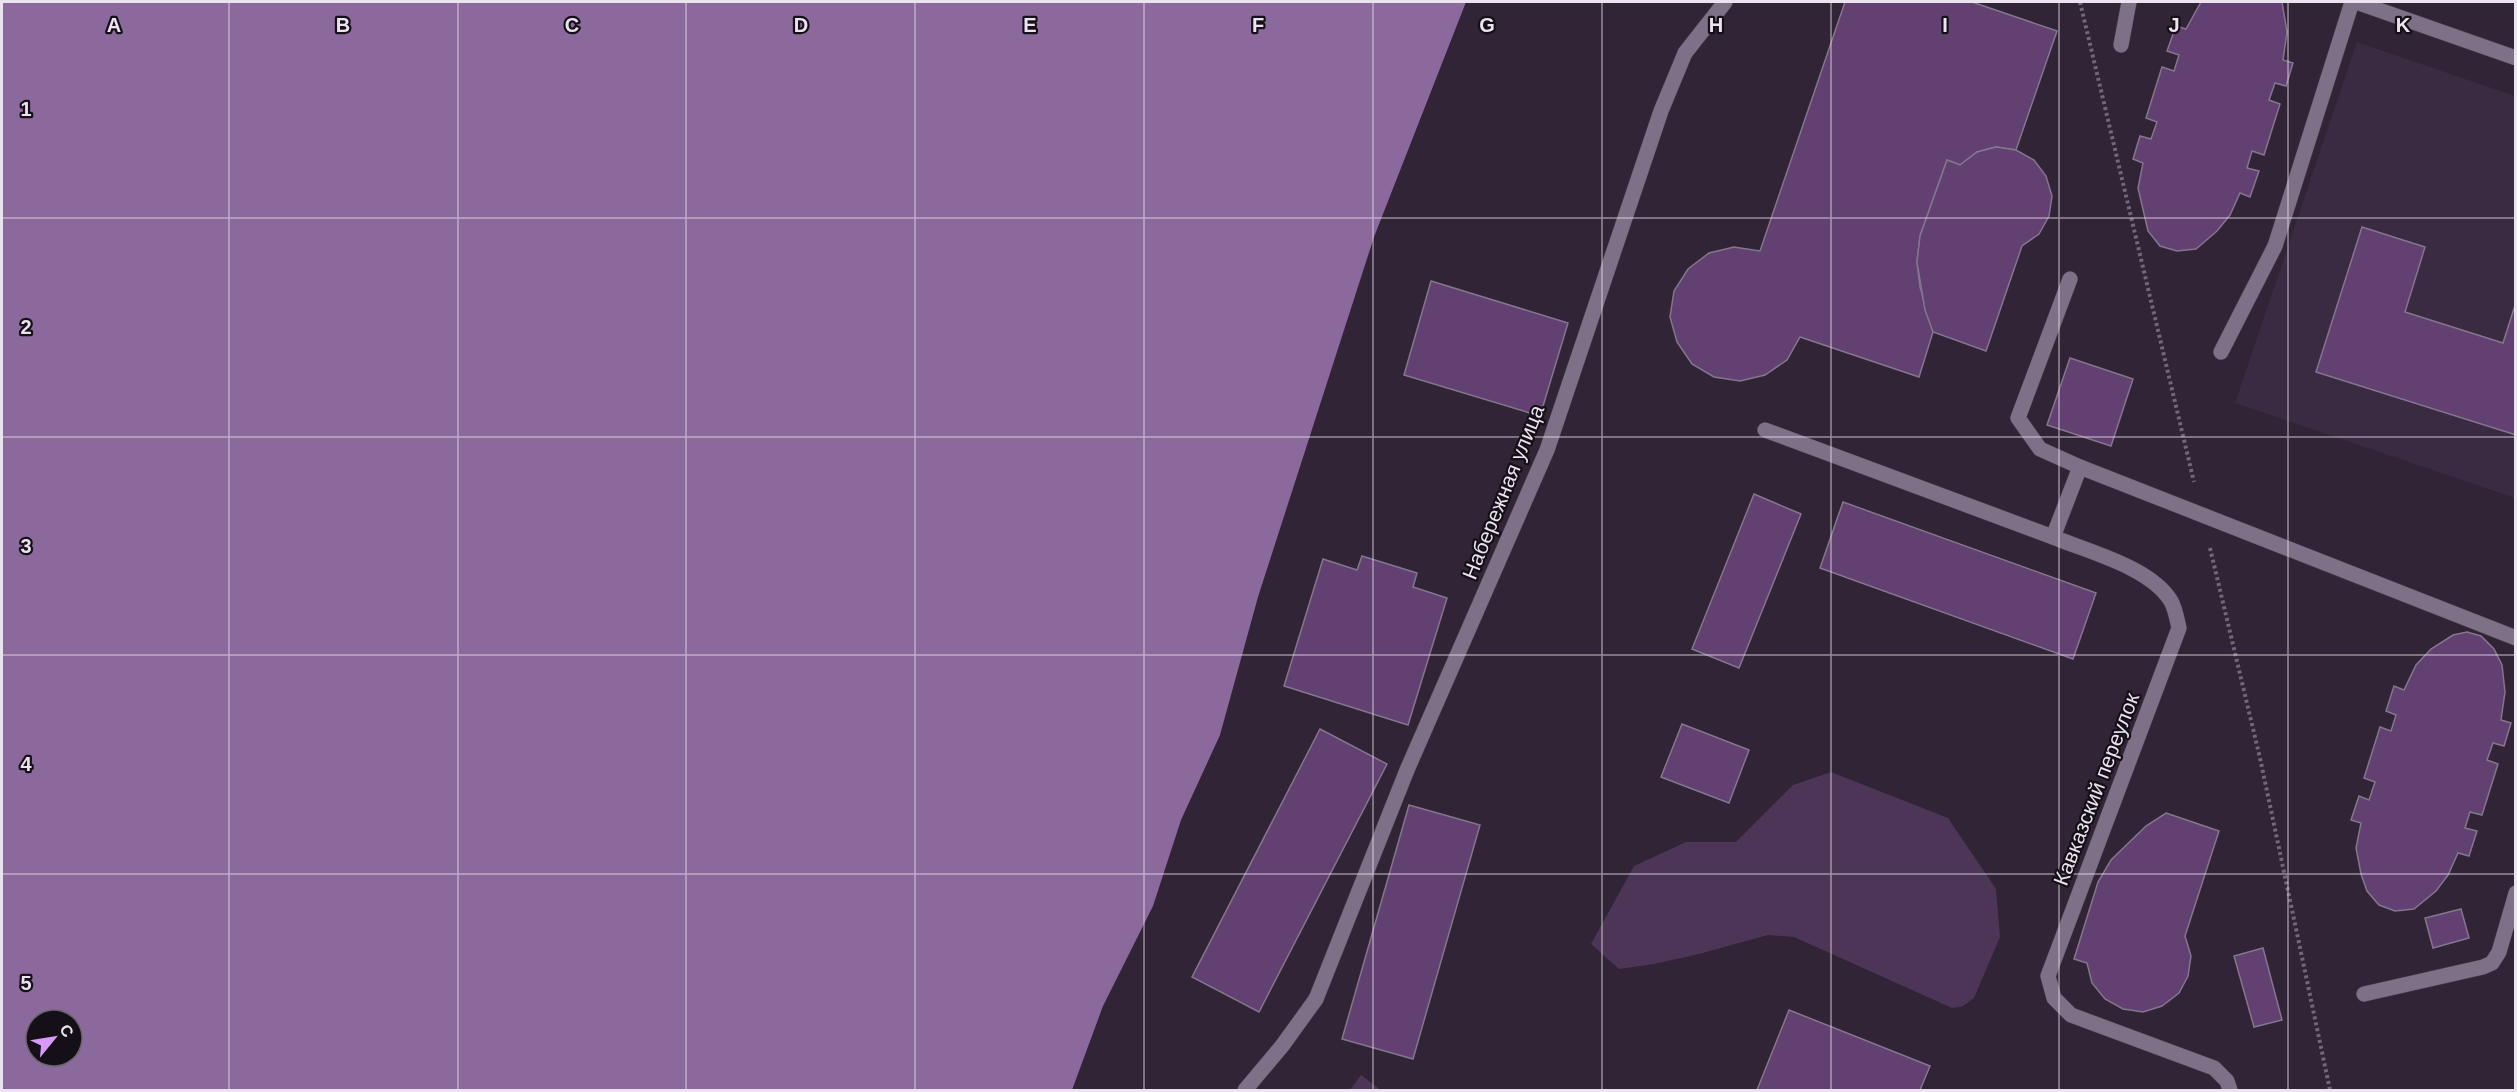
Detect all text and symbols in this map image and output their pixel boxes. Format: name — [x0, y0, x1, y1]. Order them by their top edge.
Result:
text: A — [107, 14, 121, 36]
text: B — [336, 14, 350, 36]
text: C — [565, 14, 579, 36]
text: D — [794, 14, 808, 36]
text: E — [1023, 14, 1037, 36]
text: F — [1252, 14, 1264, 36]
text: G — [1479, 14, 1495, 36]
text: H — [1709, 14, 1723, 36]
text: I — [1942, 14, 1948, 36]
text: J — [2168, 14, 2180, 36]
text: K — [2396, 14, 2411, 36]
text: 1 — [20, 98, 32, 120]
text: 2 — [20, 316, 32, 338]
street label: Набережная улица — [1458, 401, 1549, 582]
text: 3 — [20, 535, 32, 557]
street label: Кавказский переулок — [2049, 689, 2144, 888]
text: 4 — [20, 753, 32, 775]
text: 5 — [20, 972, 32, 994]
north arrow — [24, 1008, 84, 1068]
text: С — [56, 1021, 77, 1040]

